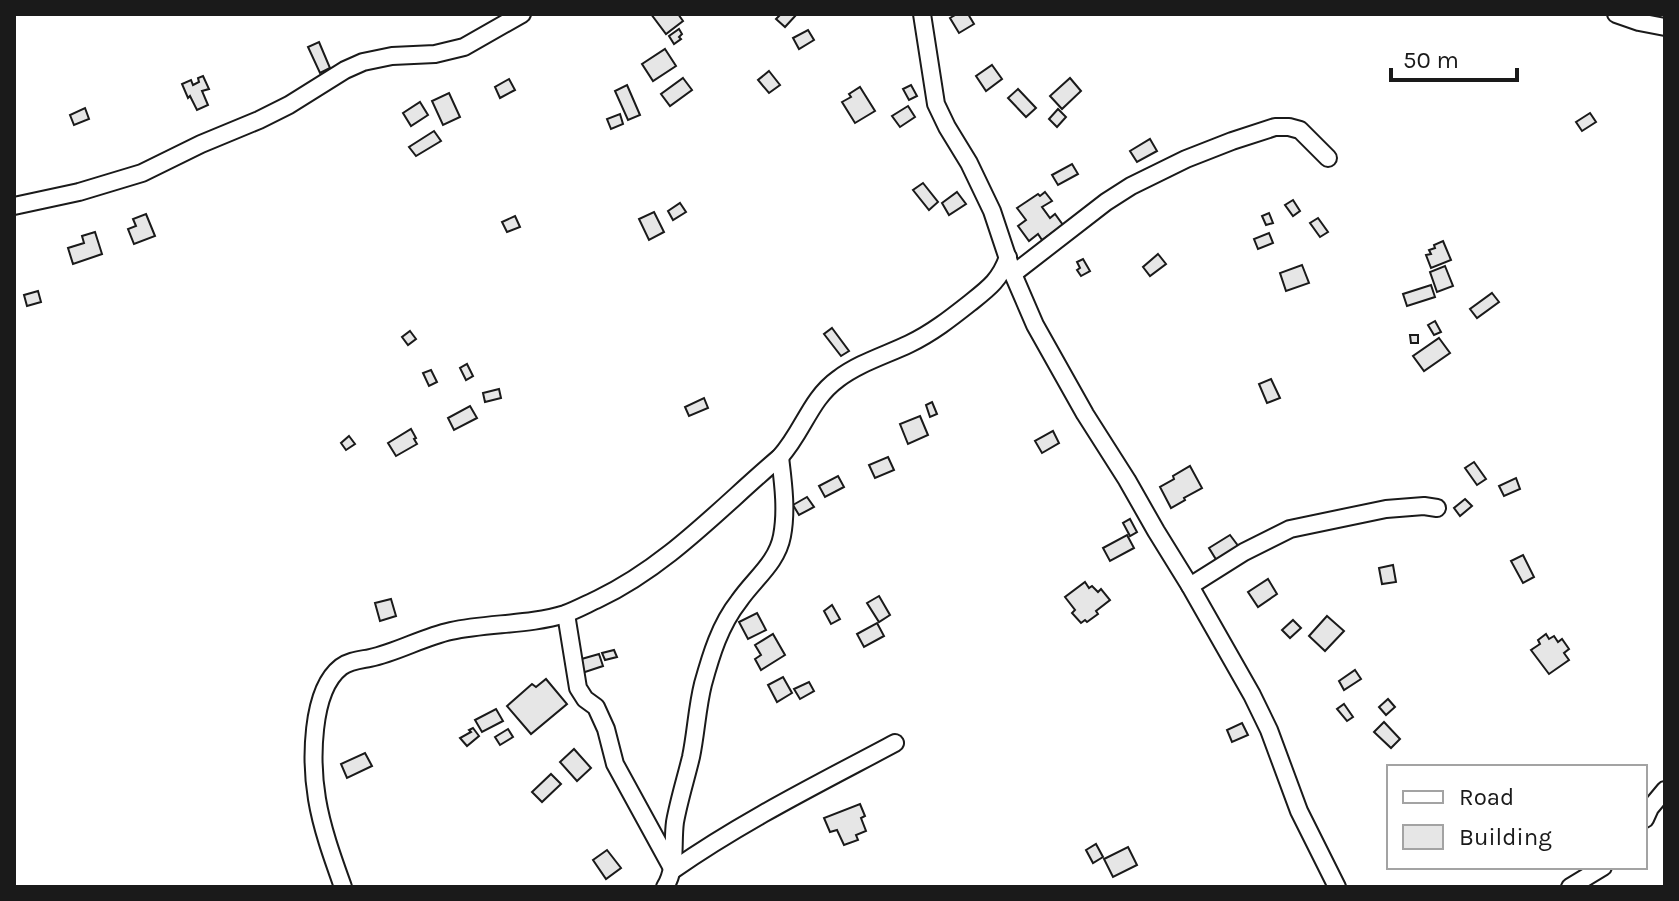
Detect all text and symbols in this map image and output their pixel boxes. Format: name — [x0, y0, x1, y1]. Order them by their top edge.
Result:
scale bar — [1391, 32, 1517, 82]
text: 50 m — [1403, 46, 1459, 74]
legend — [1387, 765, 1647, 869]
text: Road — [1459, 783, 1514, 811]
text: Building — [1459, 823, 1552, 851]

